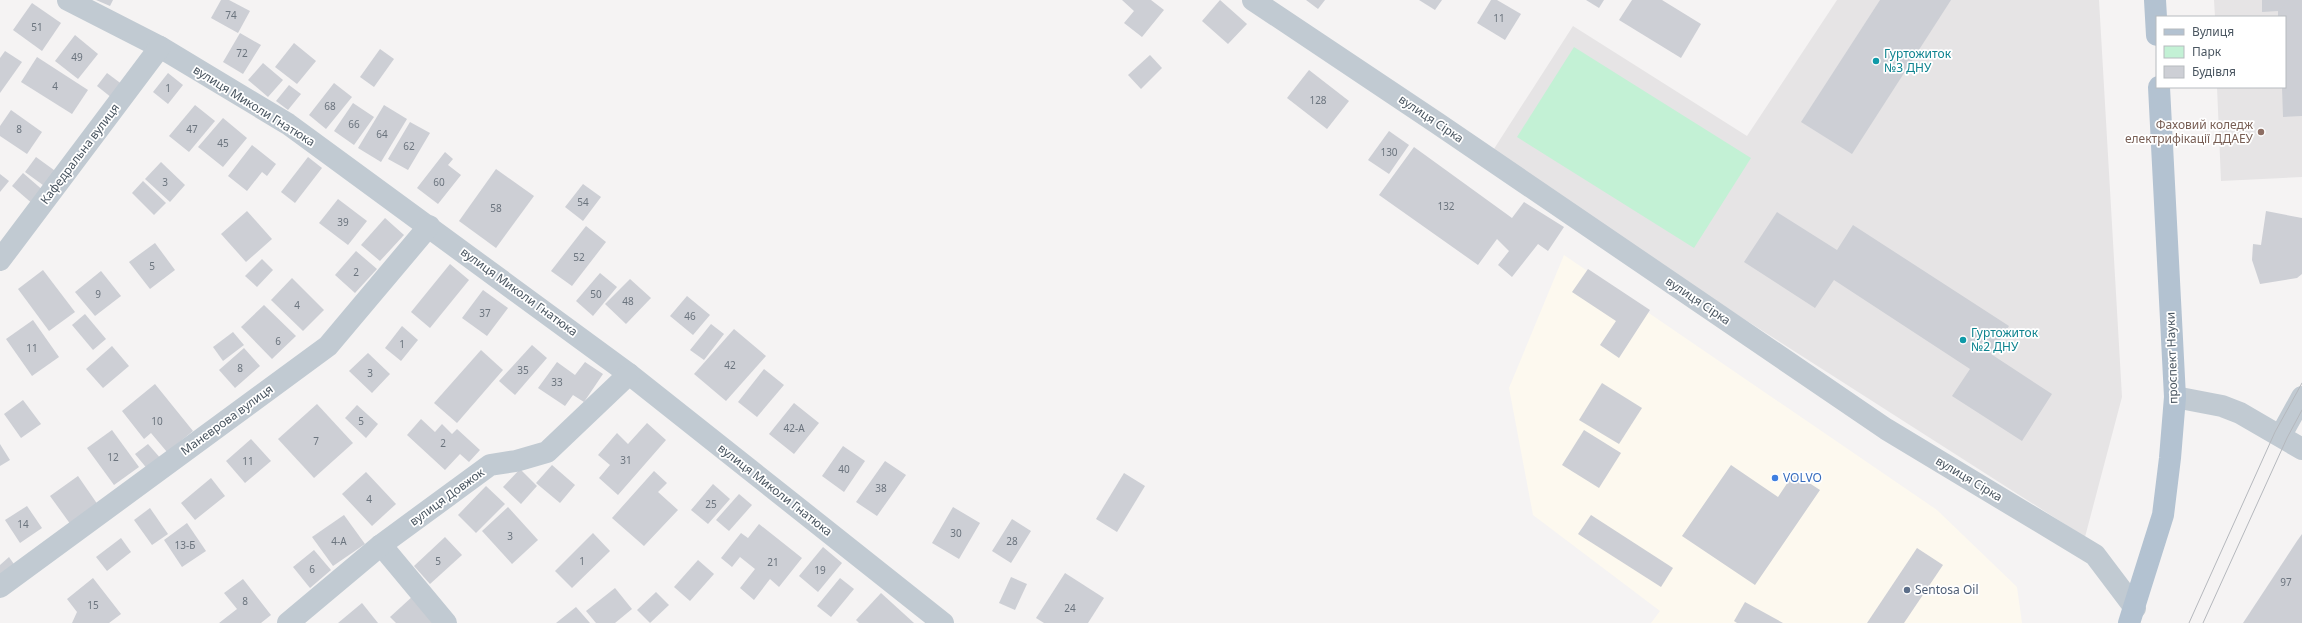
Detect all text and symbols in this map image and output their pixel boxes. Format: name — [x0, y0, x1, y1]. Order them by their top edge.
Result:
house number: 74 — [225, 8, 237, 22]
house number: 11 — [1493, 11, 1505, 25]
legend — [2156, 16, 2286, 88]
house number: 51 — [31, 20, 43, 34]
text: Вулиця — [2192, 23, 2234, 40]
text: Парк — [2192, 43, 2222, 60]
place label: Гуртожиток №3 ДНУ — [1884, 45, 1952, 76]
house number: 72 — [236, 46, 248, 60]
house number: 49 — [71, 50, 83, 64]
marker: Гуртожиток №3 ДНУ — [1871, 56, 1881, 66]
street label: вулиця Миколи Гнатюка — [190, 61, 319, 150]
text: Будівля — [2192, 63, 2236, 80]
house number: 4 — [52, 79, 58, 93]
house number: 1 — [165, 81, 171, 95]
street label: вулиця Сірка — [1395, 91, 1467, 147]
house number: 128 — [1309, 93, 1327, 107]
house number: 68 — [324, 99, 336, 113]
street label: Кафедральна вулиця — [36, 100, 123, 208]
place label: Фаховий коледж електрифікації ДДАЕУ — [2125, 116, 2254, 147]
house number: 66 — [348, 117, 360, 131]
house number: 8 — [16, 122, 22, 136]
house number: 47 — [186, 122, 198, 136]
house number: 64 — [376, 127, 388, 141]
marker: Фаховий коледж електрифікації ДДАЕУ — [2256, 127, 2266, 137]
house number: 45 — [217, 136, 229, 150]
house number: 62 — [403, 139, 415, 153]
house number: 130 — [1380, 145, 1398, 159]
house number: 3 — [162, 175, 168, 189]
house number: 60 — [433, 175, 445, 189]
house number: 54 — [577, 195, 589, 209]
house number: 132 — [1437, 199, 1455, 213]
house number: 58 — [490, 201, 502, 215]
house number: 39 — [337, 215, 349, 229]
street label: вулиця Миколи Гнатюка — [457, 243, 581, 340]
house number: 52 — [573, 250, 585, 264]
house number: 5 — [149, 259, 155, 273]
house number: 2 — [353, 265, 359, 279]
street label: вулиця Сірка — [1662, 273, 1734, 329]
house number: 9 — [95, 287, 101, 301]
house number: 50 — [590, 287, 602, 301]
house number: 48 — [622, 294, 634, 308]
house number: 4 — [294, 298, 300, 312]
house number: 37 — [479, 306, 491, 320]
house number: 46 — [684, 309, 696, 323]
street label: проспект Науки — [2161, 312, 2182, 404]
place label: Гуртожиток №2 ДНУ — [1971, 324, 2039, 355]
house number: 6 — [275, 334, 281, 348]
marker: Гуртожиток №2 ДНУ — [1958, 335, 1968, 345]
house number: 1 — [399, 337, 405, 351]
house number: 11 — [26, 341, 38, 355]
house number: 42 — [724, 358, 736, 372]
house number: 8 — [237, 361, 243, 375]
house number: 35 — [517, 363, 529, 377]
house number: 3 — [367, 366, 373, 380]
house number: 33 — [551, 375, 563, 389]
street label: Маневрова вулиця — [177, 380, 276, 459]
house number: 10 — [151, 414, 163, 428]
house number: 5 — [358, 414, 364, 428]
house number: 42-А — [783, 421, 805, 435]
house number: 7 — [313, 434, 319, 448]
house number: 2 — [440, 436, 446, 450]
street label: вулиця Миколи Гнатюка — [715, 440, 836, 540]
house number: 12 — [107, 450, 119, 464]
street label: вулиця Сірка — [1933, 452, 2006, 505]
house number: 31 — [620, 453, 632, 467]
house number: 11 — [242, 454, 254, 468]
house number: 40 — [838, 462, 850, 476]
street label: вулиця Довжок — [406, 463, 488, 530]
place label: VOLVO — [1783, 469, 1822, 486]
marker: VOLVO — [1770, 473, 1780, 483]
house number: 38 — [875, 481, 887, 495]
house number: 4 — [366, 492, 372, 506]
house number: 25 — [705, 497, 717, 511]
house number: 14 — [17, 517, 29, 531]
house number: 30 — [950, 526, 962, 540]
house number: 3 — [507, 529, 513, 543]
house number: 4-А — [331, 534, 347, 548]
house number: 28 — [1006, 534, 1018, 548]
house number: 13-Б — [175, 538, 195, 552]
house number: 5 — [435, 554, 441, 568]
house number: 1 — [579, 554, 585, 568]
house number: 21 — [767, 555, 779, 569]
house number: 6 — [309, 562, 315, 576]
house number: 19 — [814, 563, 826, 577]
house number: 97 — [2280, 575, 2292, 589]
place label: Sentosa Oil — [1915, 581, 1979, 598]
marker: Sentosa Oil — [1902, 585, 1912, 595]
house number: 8 — [242, 594, 248, 608]
house number: 15 — [87, 598, 99, 612]
house number: 24 — [1064, 601, 1076, 615]

